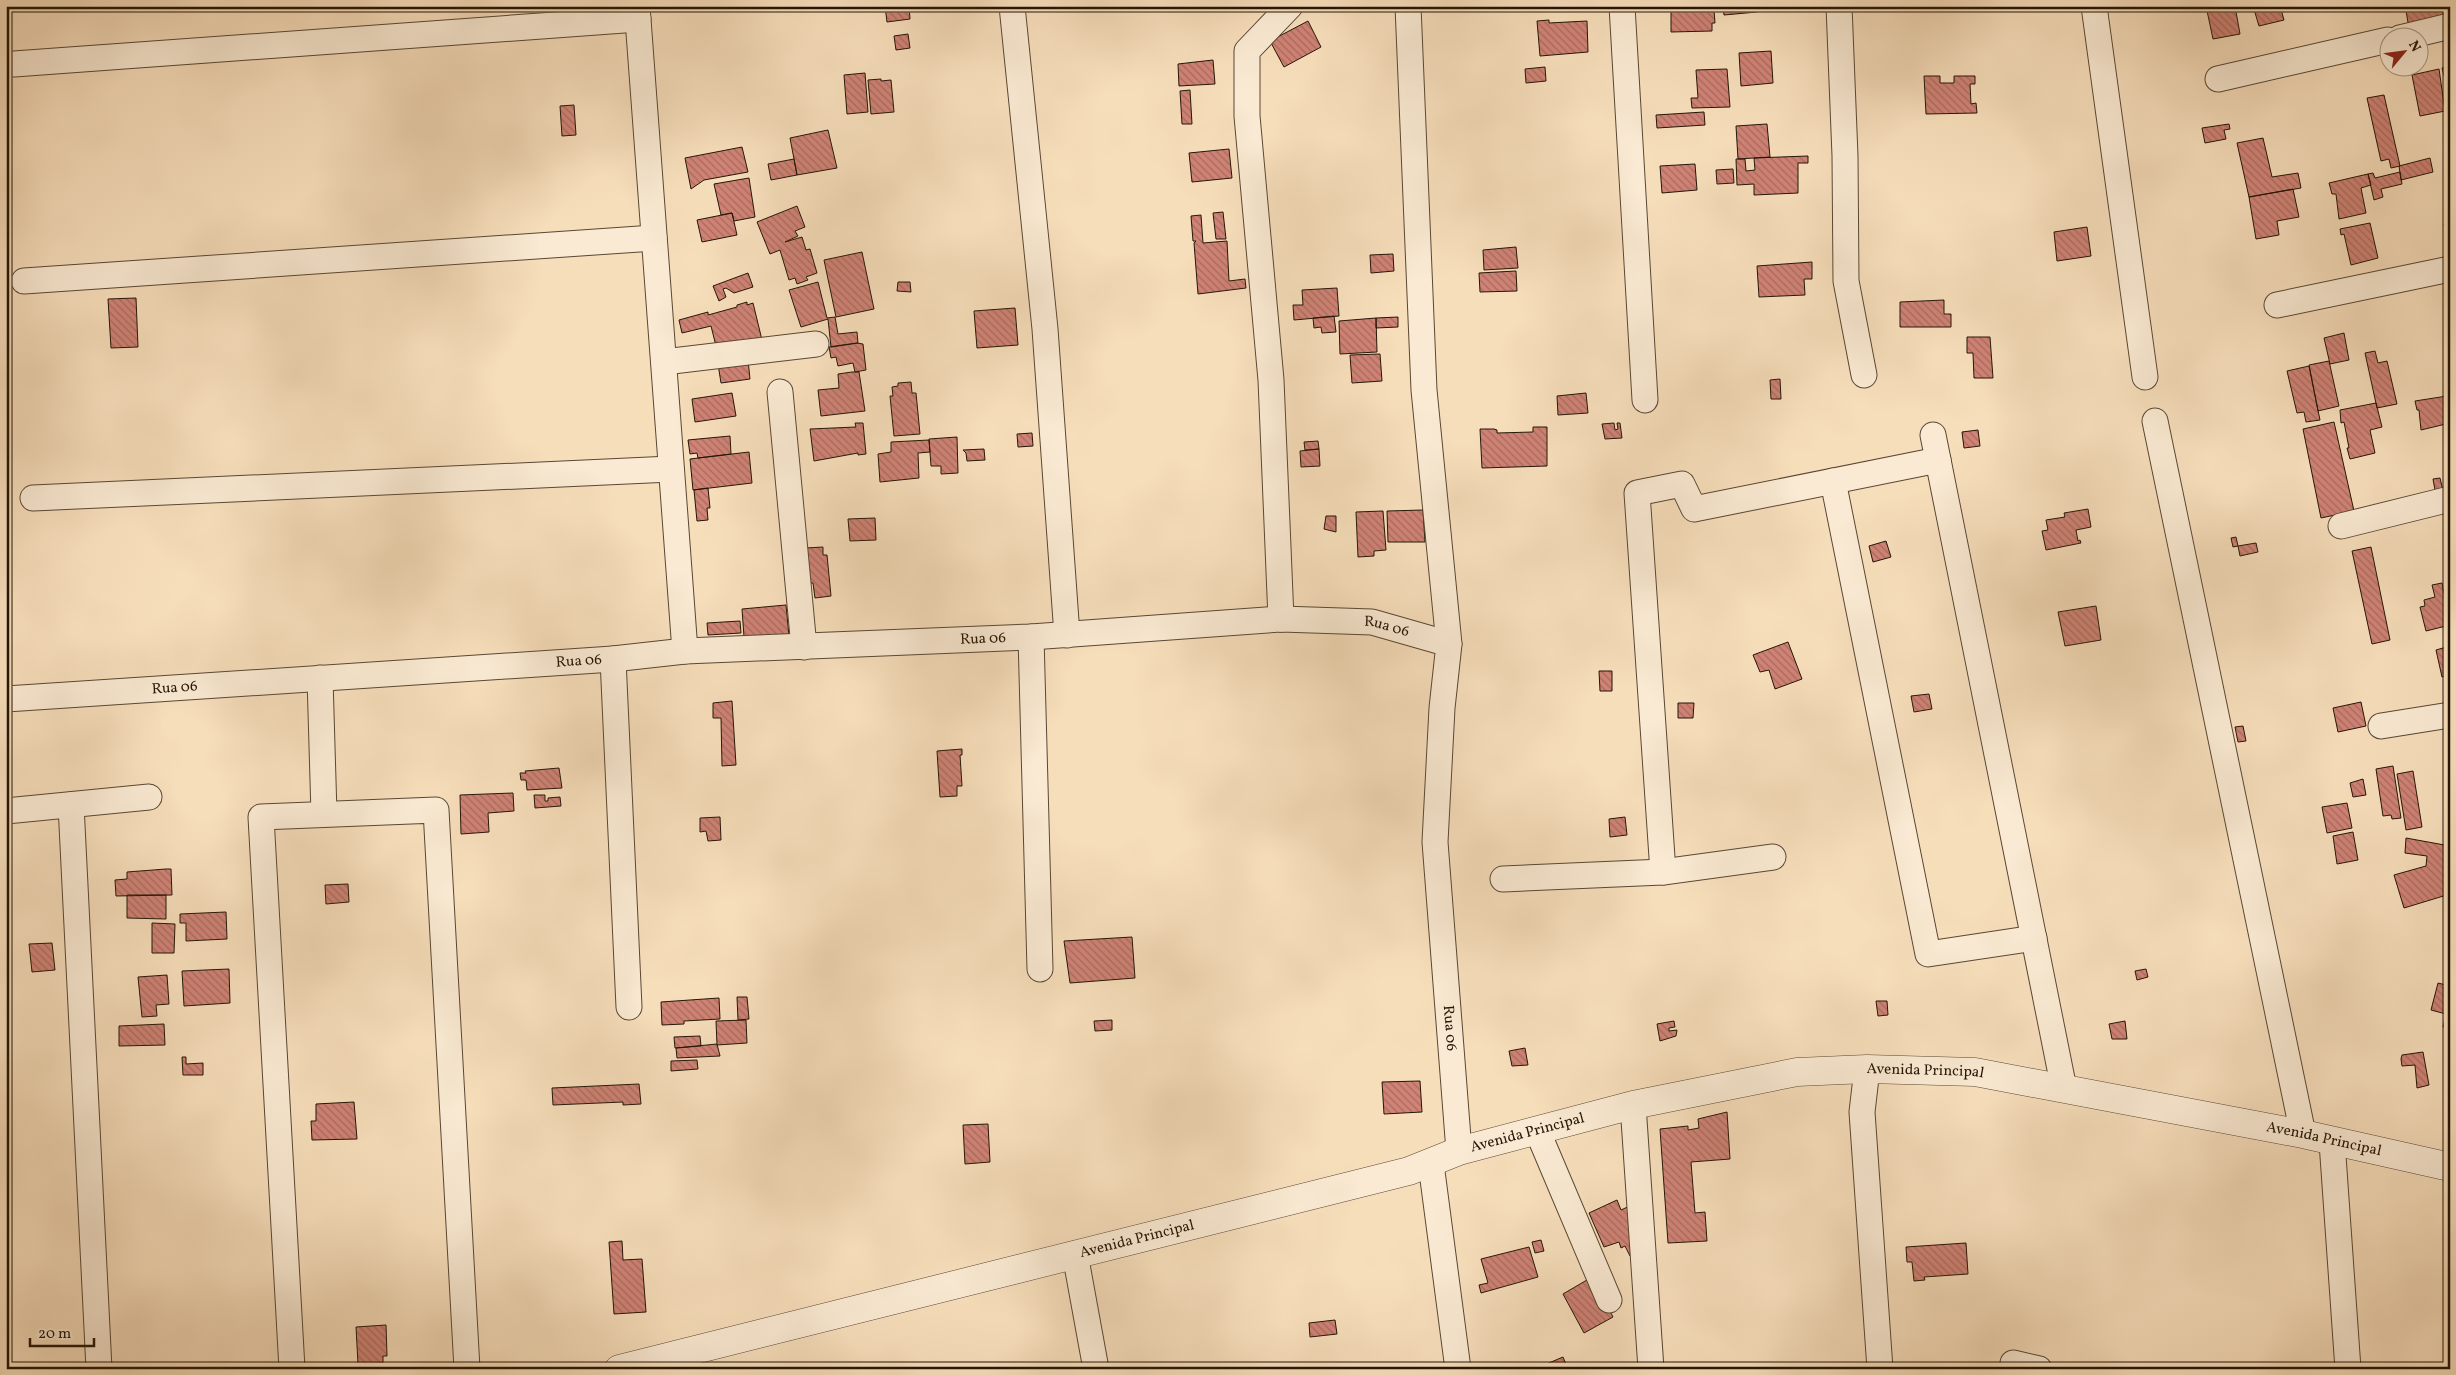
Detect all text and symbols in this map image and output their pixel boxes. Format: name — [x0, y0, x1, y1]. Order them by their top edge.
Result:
north arrow — [2378, 28, 2428, 78]
text: N — [2403, 37, 2425, 55]
street label: Rua 06 — [1364, 611, 1412, 643]
street label: Rua 06 — [960, 628, 1006, 650]
street label: Rua 06 — [555, 649, 602, 673]
street label: Rua 06 — [151, 676, 198, 700]
street label: Rua 06 — [1437, 1004, 1462, 1052]
street label: Avenida Principal — [1866, 1058, 1986, 1084]
street label: Avenida Principal — [1468, 1108, 1587, 1158]
street label: Avenida Principal — [2265, 1117, 2384, 1162]
street label: Avenida Principal — [1078, 1215, 1196, 1264]
scale bar — [30, 1315, 94, 1347]
text: 20 m — [38, 1324, 71, 1345]

